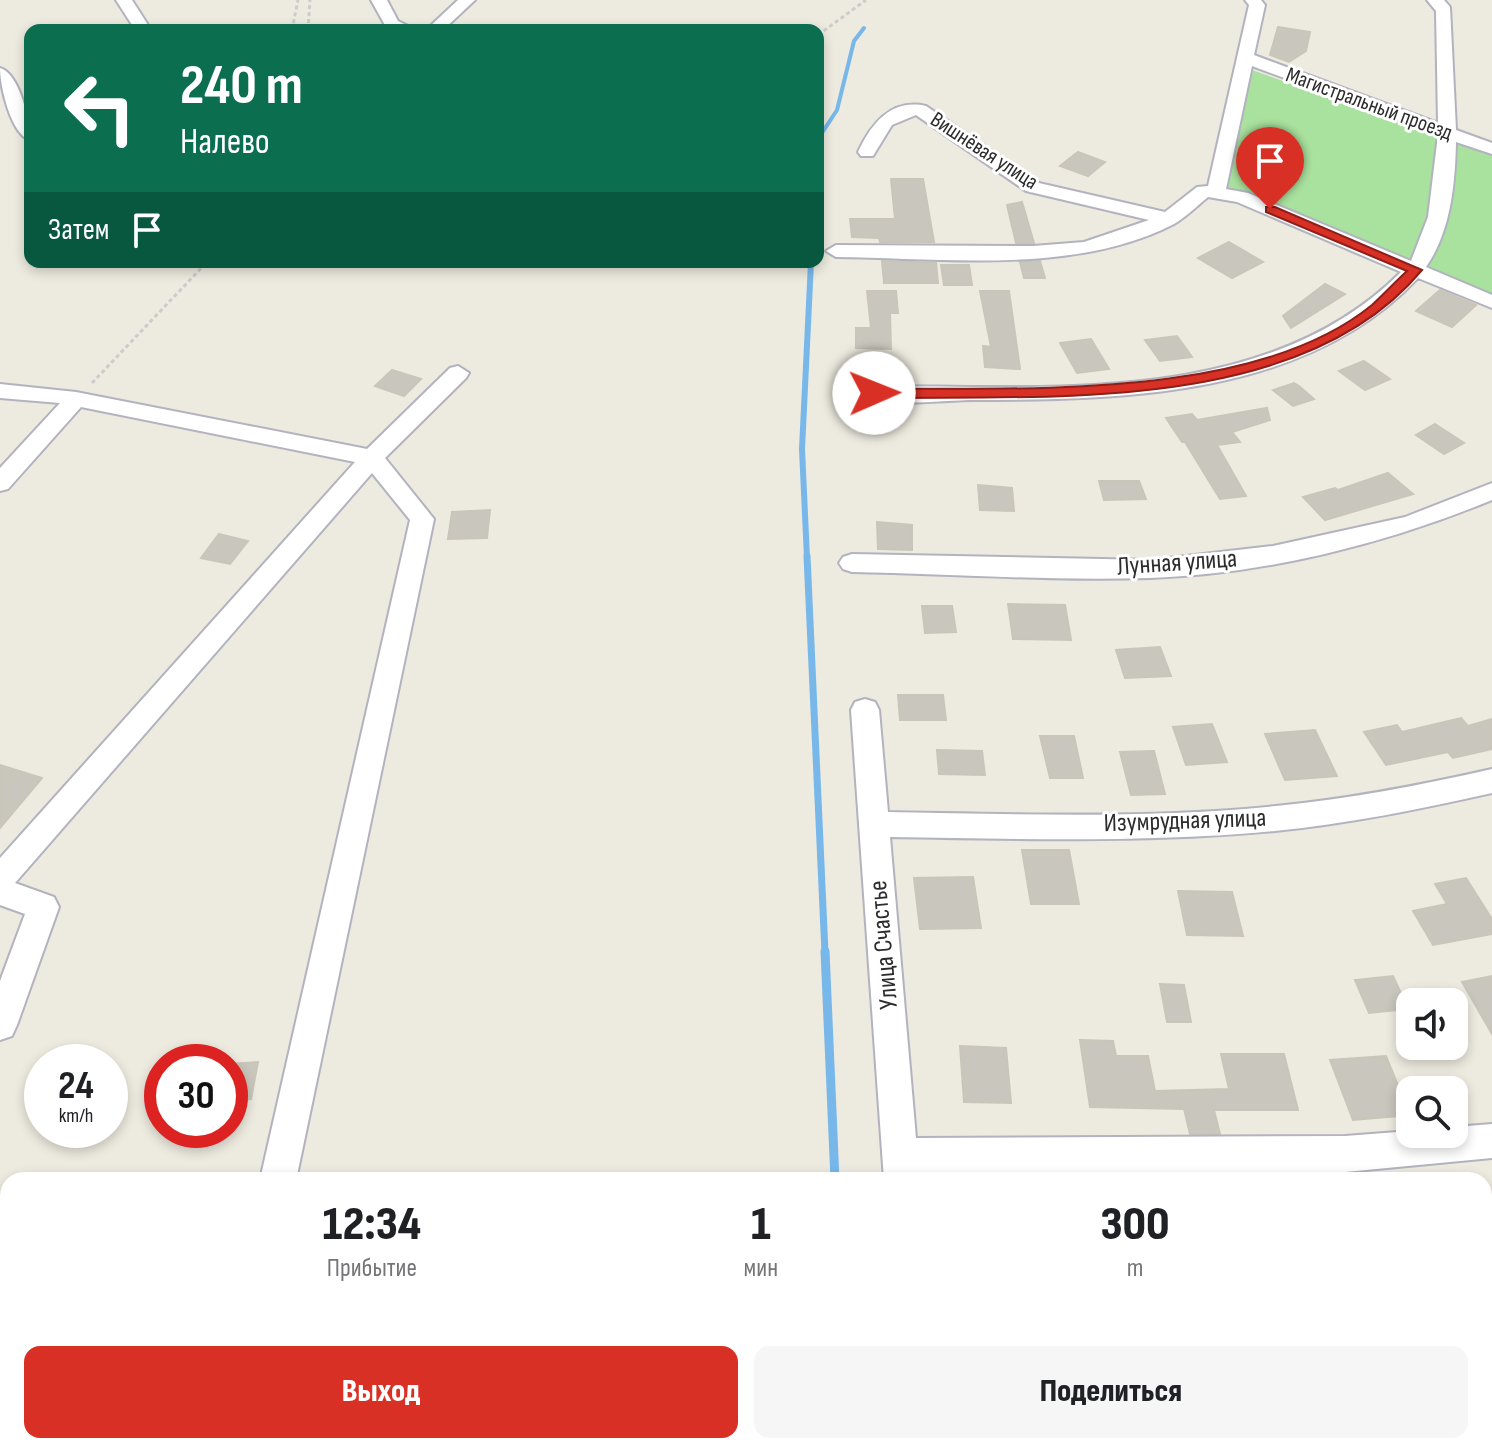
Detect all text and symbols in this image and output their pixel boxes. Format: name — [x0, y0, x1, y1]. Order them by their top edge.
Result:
text: 240 m — [180, 53, 303, 120]
icon: left — [48, 56, 152, 160]
street label: Магистральный проезд — [1282, 61, 1456, 147]
street label: Вишнёвая улица — [925, 106, 1043, 196]
text: Налево — [180, 121, 270, 164]
pin — [1236, 127, 1304, 209]
icon: arrive — [1248, 139, 1292, 183]
icon: arrive — [125, 208, 169, 252]
text: Затем — [48, 212, 109, 248]
position arrow — [832, 351, 916, 435]
street label: Лунная улица — [1116, 543, 1238, 583]
street label: Изумрудная улица — [1103, 803, 1267, 839]
street label: Улица Счастье — [863, 879, 905, 1011]
map controls — [1396, 988, 1468, 1148]
button: sound — [1396, 988, 1468, 1060]
speed limit sign: 30 — [144, 1044, 248, 1148]
text: 24 — [58, 1062, 94, 1110]
button: search — [1396, 1076, 1468, 1148]
text: km/h — [59, 1104, 93, 1128]
text: 12:34 — [322, 1196, 421, 1253]
text: 1 — [751, 1196, 771, 1253]
text: 300 — [1100, 1196, 1170, 1253]
text: Прибытие — [327, 1253, 417, 1284]
text: мин — [744, 1253, 778, 1284]
text: m — [1127, 1253, 1143, 1284]
button: Выход — [24, 1346, 738, 1438]
button: Поделиться — [754, 1346, 1468, 1438]

